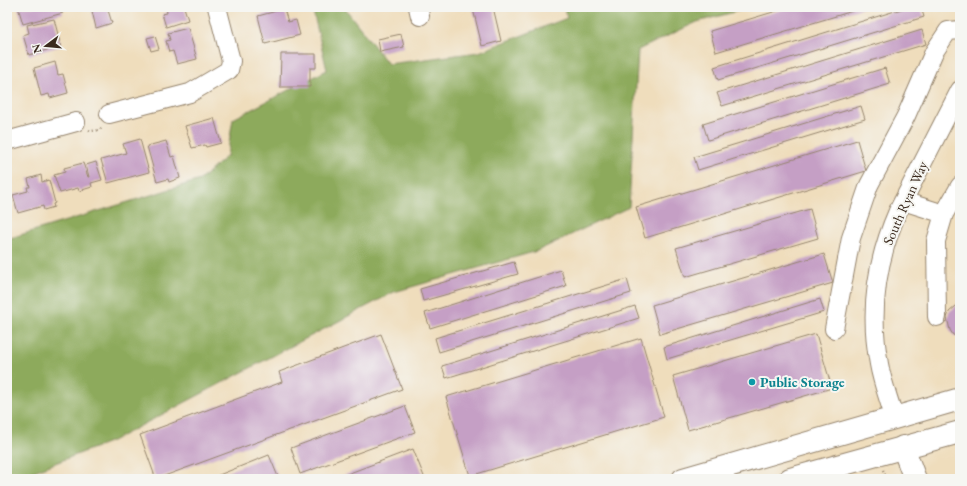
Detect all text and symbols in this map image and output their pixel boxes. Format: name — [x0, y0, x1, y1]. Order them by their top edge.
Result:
north arrow — [26, 26, 66, 66]
text: N — [28, 42, 44, 55]
street label: South Ryan Way — [878, 157, 932, 248]
place label: Public Storage — [760, 373, 845, 391]
marker: Public Storage — [747, 377, 757, 387]

